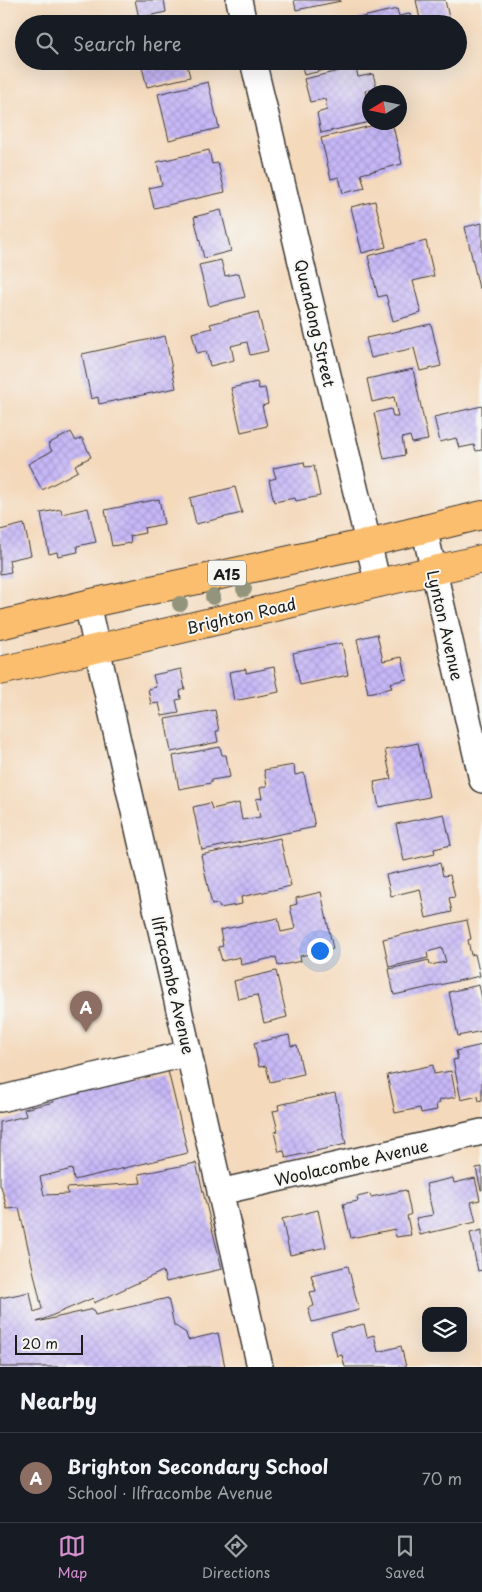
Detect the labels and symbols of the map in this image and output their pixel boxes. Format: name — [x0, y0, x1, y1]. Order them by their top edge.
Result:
north arrow — [362, 85, 407, 130]
street label: Quandong Street — [290, 257, 342, 390]
road number: A15 — [208, 560, 246, 586]
street label: Lynton Avenue — [422, 567, 470, 683]
street label: Brighton Road — [184, 591, 298, 639]
street label: Ilfracombe Avenue — [146, 914, 202, 1057]
your location — [307, 938, 333, 964]
pin: A — [70, 991, 102, 1032]
street label: Woolacombe Avenue — [272, 1133, 431, 1191]
scale bar — [15, 1332, 82, 1355]

